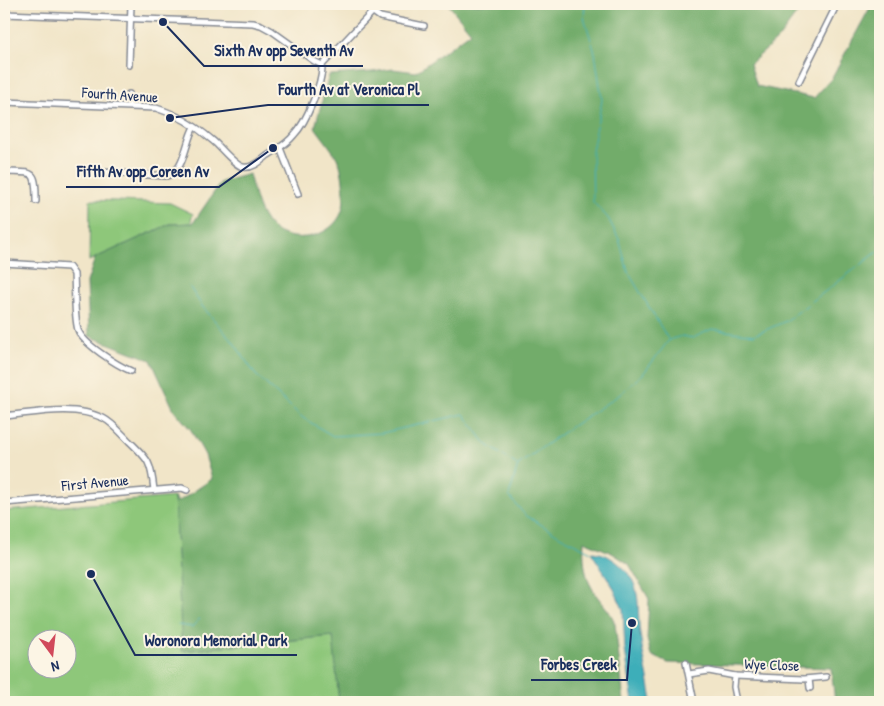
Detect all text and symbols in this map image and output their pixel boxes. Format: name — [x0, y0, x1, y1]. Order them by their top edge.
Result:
callout: Sixth Av opp Seventh Av — [204, 35, 363, 66]
text: Sixth Av opp Seventh Av — [214, 39, 354, 62]
callout: Fourth Av at Veronica Pl — [268, 74, 429, 105]
text: Fourth Av at Veronica Pl — [277, 78, 420, 100]
street label: Fourth Avenue — [80, 81, 159, 108]
callout: Fifth Av opp Coreen Av — [66, 156, 219, 187]
text: Fifth Av opp Coreen Av — [76, 160, 210, 183]
street label: First Avenue — [60, 469, 129, 496]
callout: Woronora Memorial Park — [135, 624, 297, 655]
north arrow — [28, 628, 78, 678]
text: Woronora Memorial Park — [145, 629, 288, 651]
callout: Forbes Creek — [531, 649, 627, 680]
text: Forbes Creek — [540, 653, 617, 675]
street label: Wye Close — [744, 653, 800, 676]
text: N — [49, 657, 62, 677]

